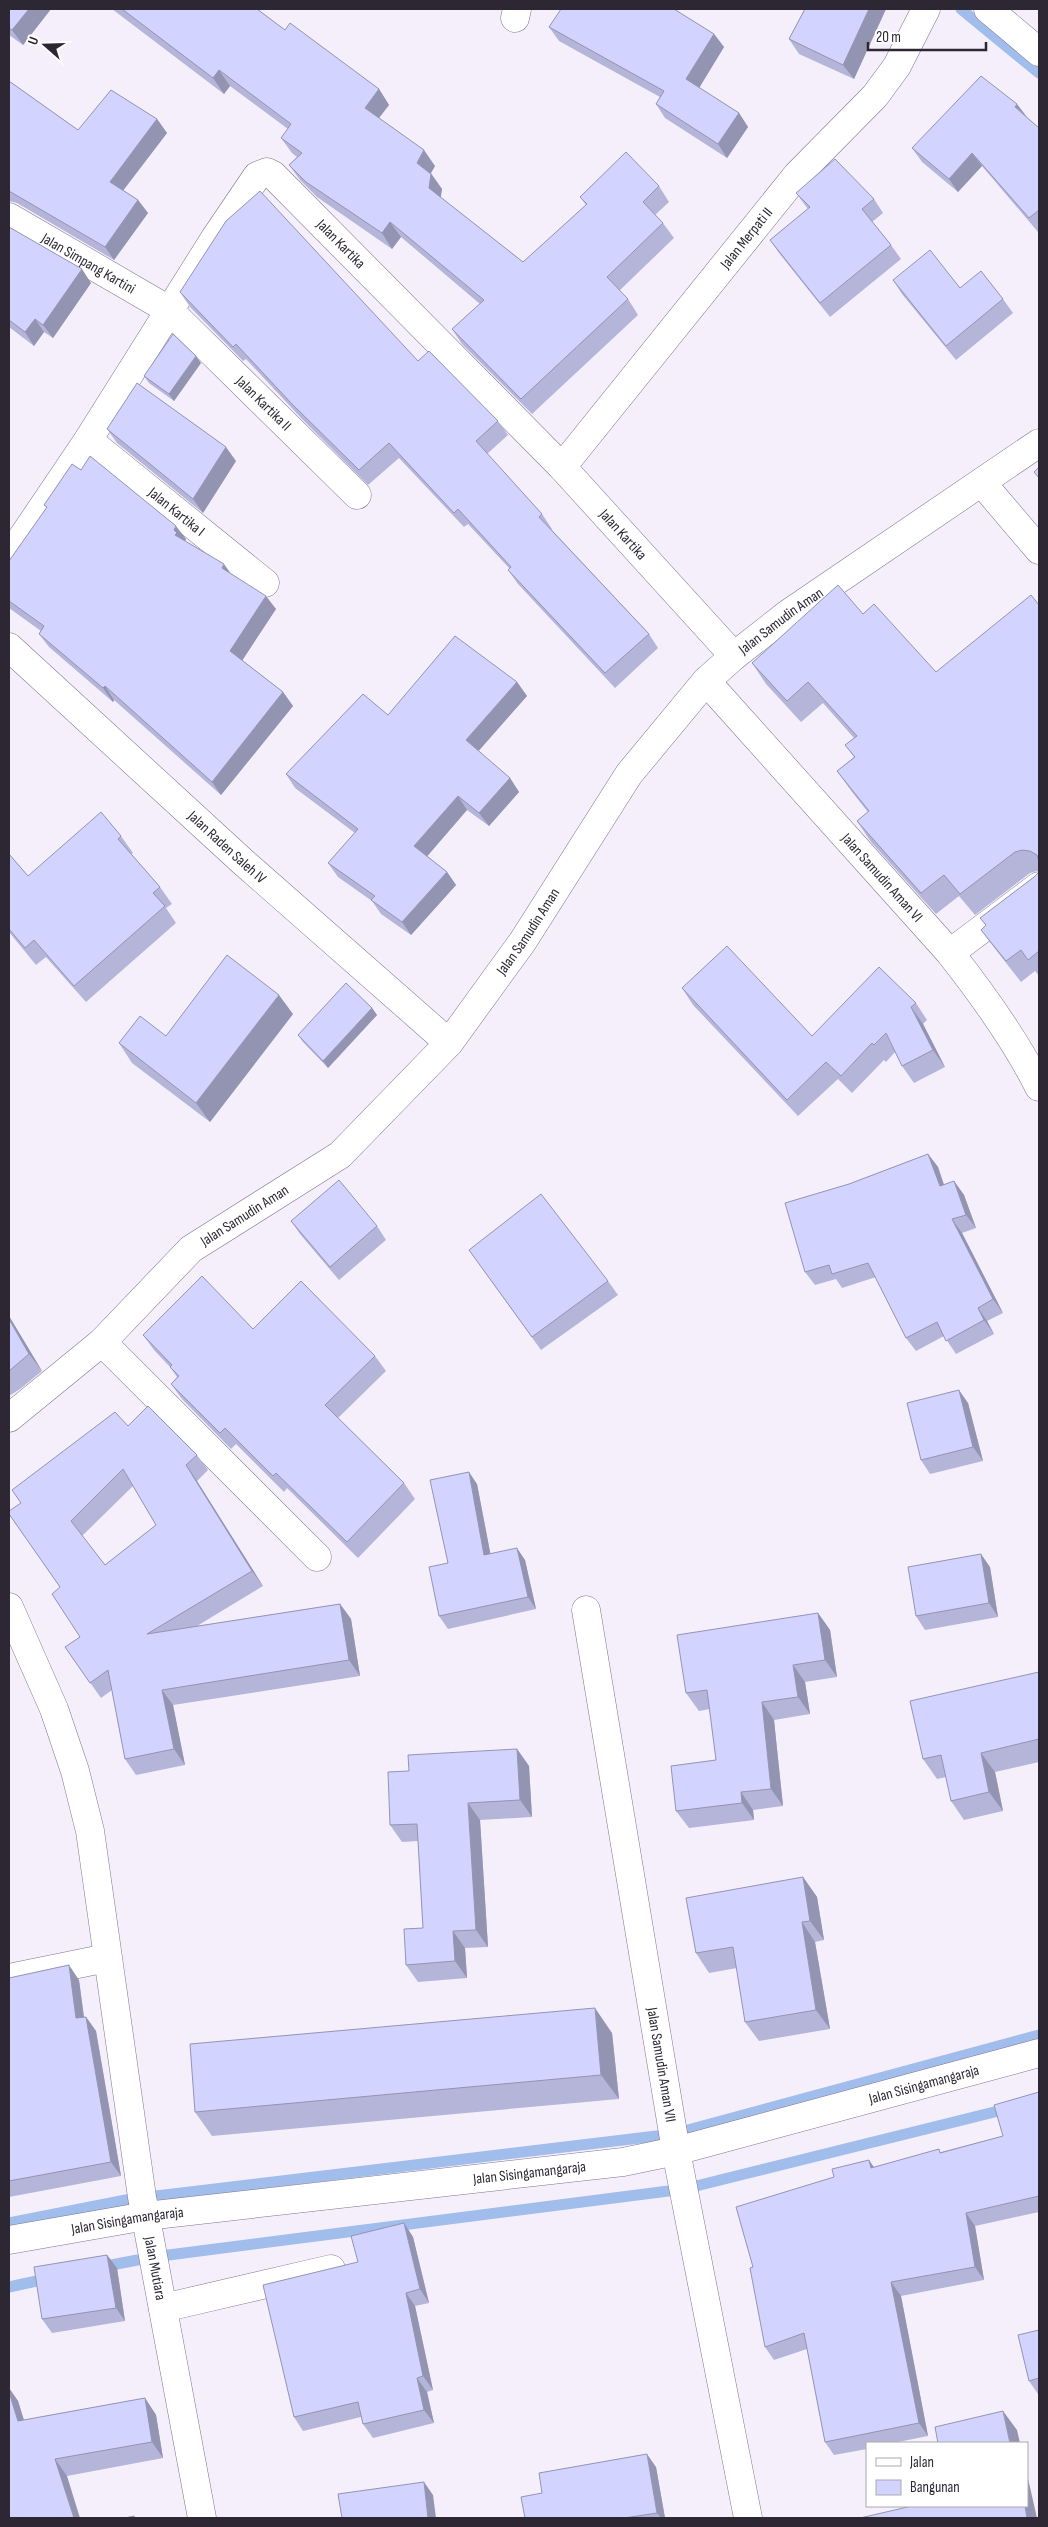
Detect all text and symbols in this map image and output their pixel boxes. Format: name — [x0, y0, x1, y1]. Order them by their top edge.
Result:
north arrow — [20, 20, 70, 70]
scale bar — [868, 20, 986, 52]
text: 20 m — [876, 28, 901, 47]
text: U — [24, 34, 42, 47]
street label: Jalan Merpati II — [716, 204, 777, 274]
street label: Jalan Kartika — [311, 215, 370, 273]
street label: Jalan Simpang Kartini — [37, 228, 139, 298]
street label: Jalan Kartika II — [231, 371, 295, 435]
street label: Jalan Kartika I — [143, 483, 209, 541]
street label: Jalan Kartika — [594, 505, 651, 564]
street label: Jalan Samudin Aman — [734, 584, 827, 659]
street label: Jalan Raden Saleh IV — [183, 806, 270, 888]
street label: Jalan Samudin Aman VI — [836, 829, 927, 926]
street label: Jalan Samudin Aman — [492, 885, 564, 980]
street label: Jalan Samudin Aman — [196, 1181, 292, 1251]
street label: Jalan Samudin Aman VII — [642, 2005, 680, 2124]
street label: Jalan Sisingamangaraja — [866, 2061, 981, 2109]
street label: Jalan Sisingamangaraja — [471, 2157, 587, 2189]
street label: Jalan Sisingamangaraja — [69, 2203, 185, 2239]
street label: Jalan Mutiara — [139, 2234, 170, 2302]
legend — [866, 2442, 1028, 2507]
text: Jalan — [909, 2453, 934, 2472]
text: Bangunan — [910, 2478, 960, 2497]

